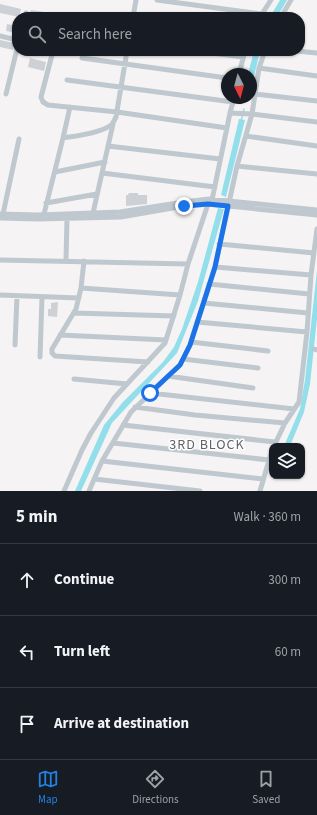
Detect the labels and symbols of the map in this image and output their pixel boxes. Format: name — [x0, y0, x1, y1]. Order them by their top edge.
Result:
north arrow — [221, 68, 257, 104]
route end — [175, 197, 193, 215]
route start — [141, 384, 159, 402]
district label: 3RD BLOCK — [169, 435, 245, 455]

